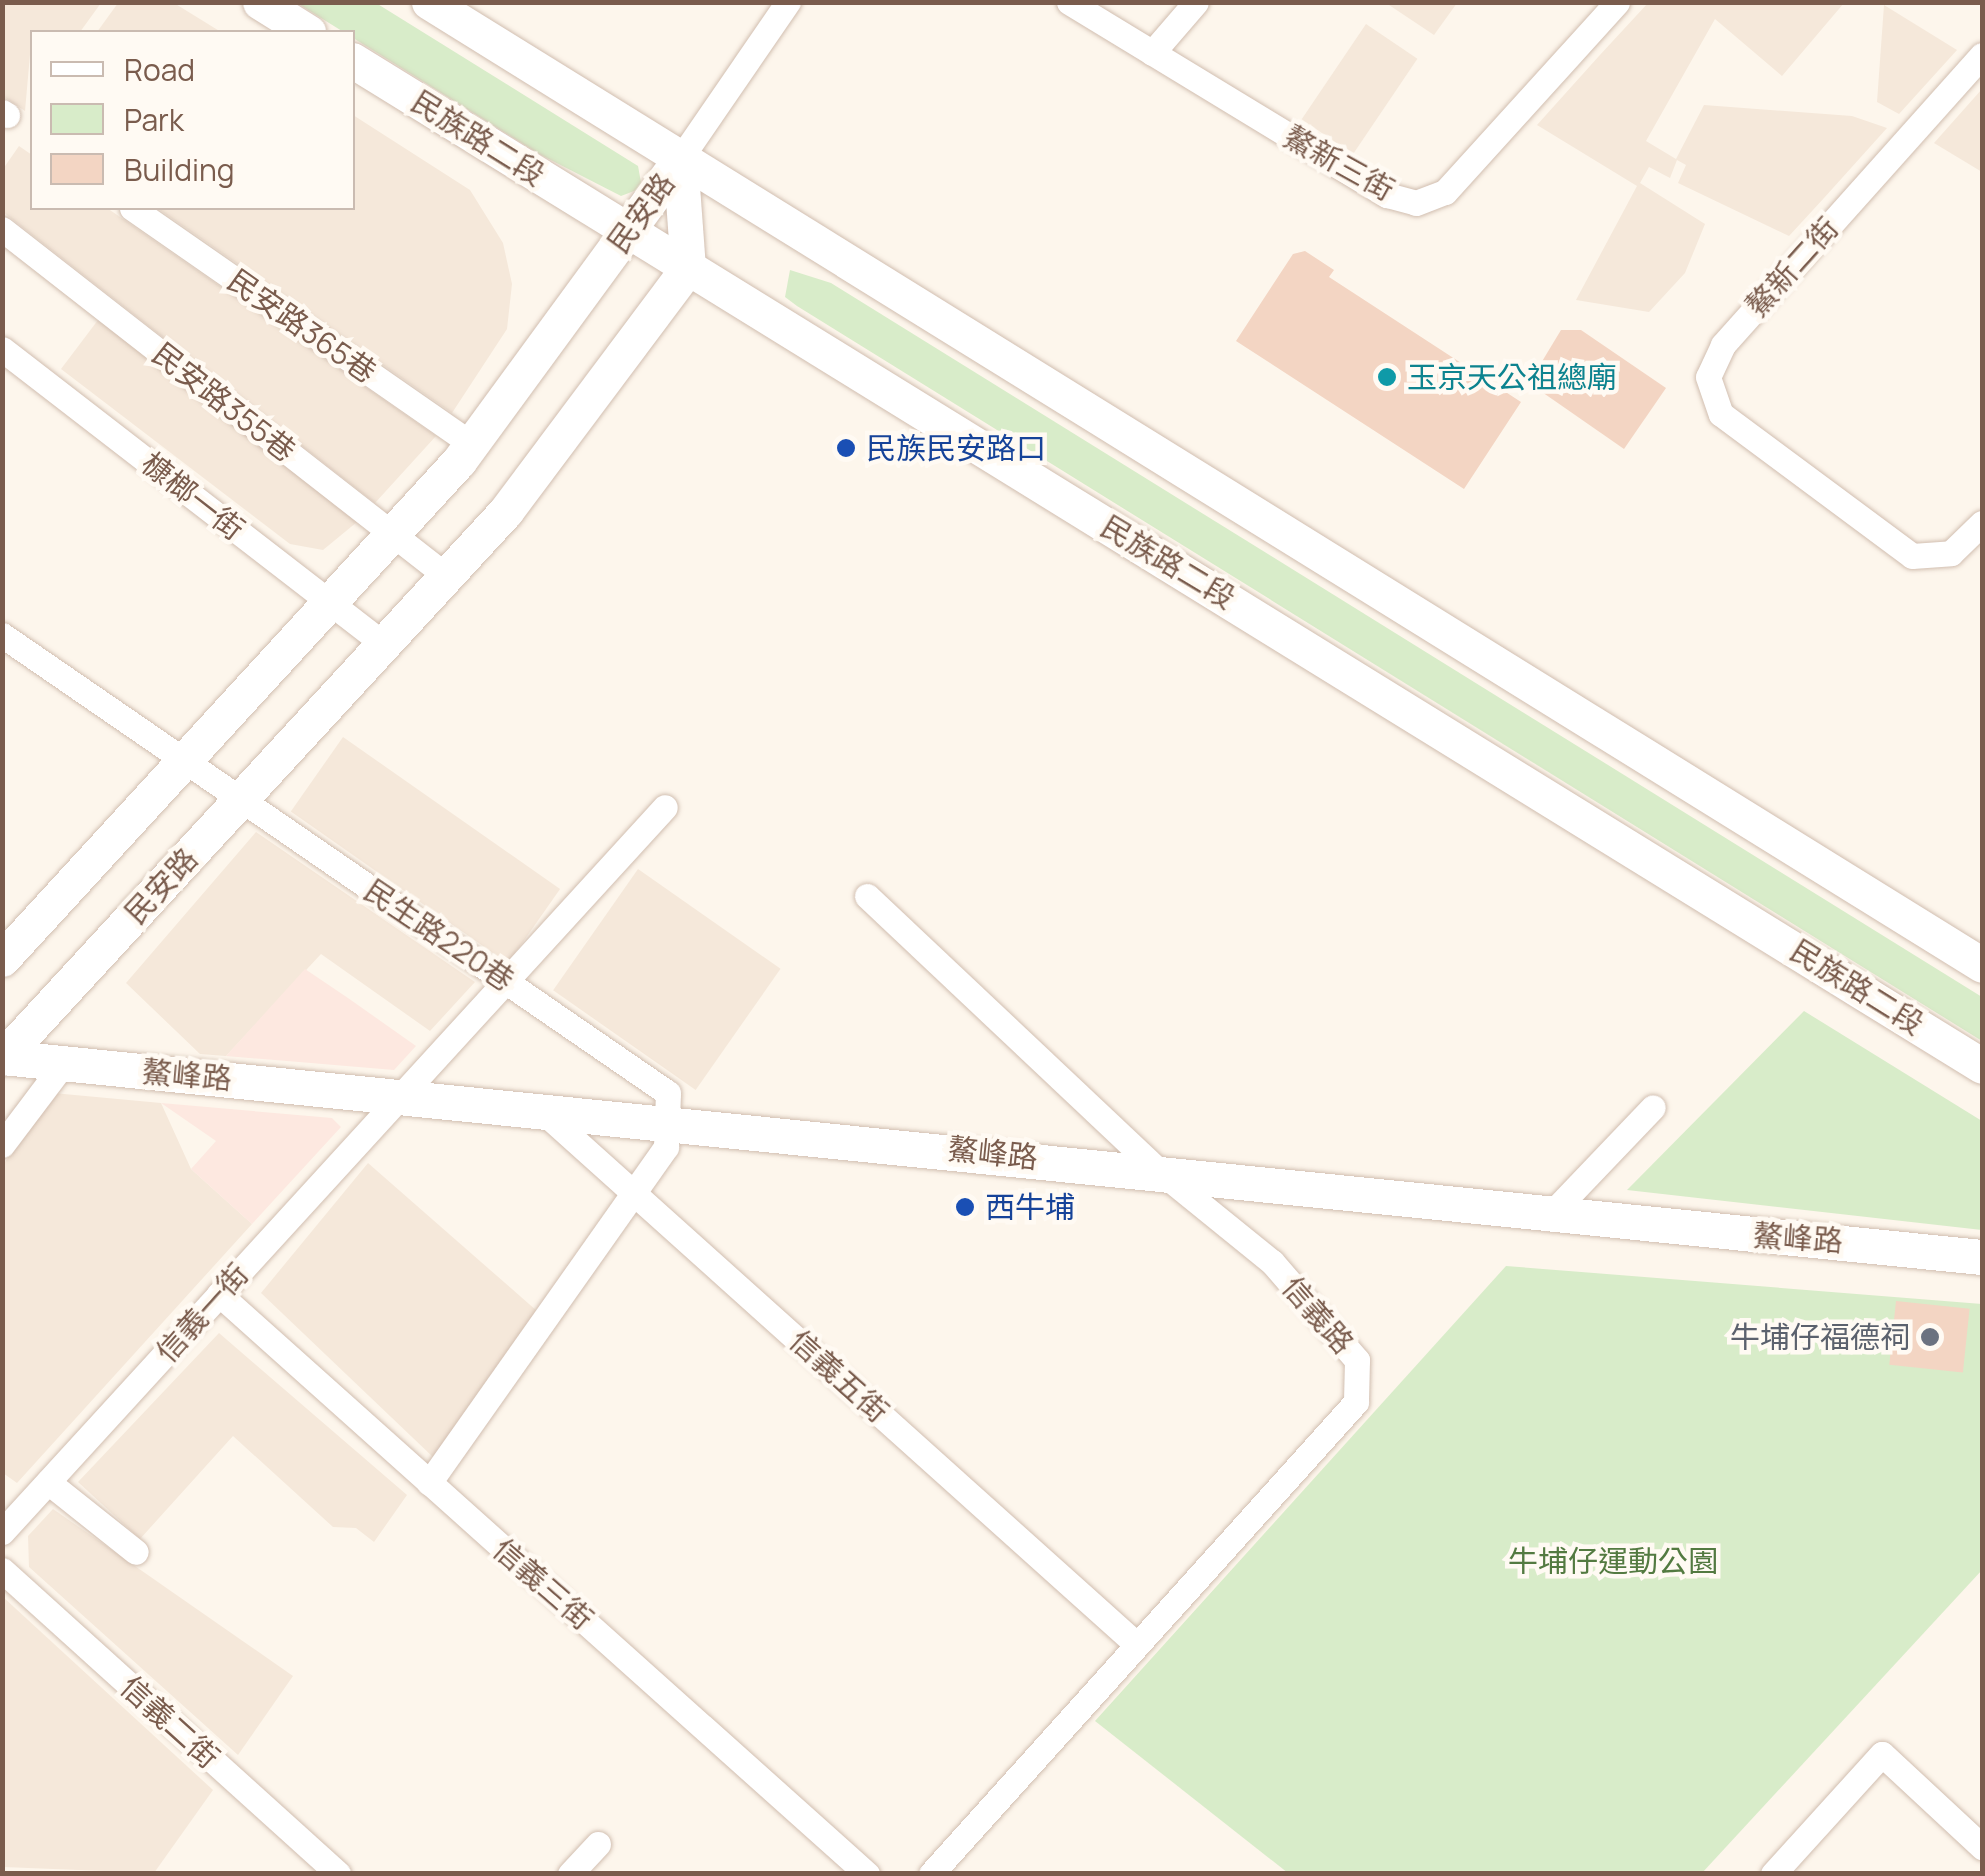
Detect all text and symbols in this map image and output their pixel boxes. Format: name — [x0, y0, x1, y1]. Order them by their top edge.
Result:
legend — [30, 30, 355, 210]
text: Road — [124, 49, 195, 90]
street label: 民族路二段 — [405, 83, 551, 193]
text: Park — [124, 99, 184, 140]
street label: 鰲新三街 — [1278, 118, 1400, 208]
text: Building — [124, 149, 235, 190]
street label: 民安路 — [600, 166, 682, 260]
street label: 鰲新二街 — [1738, 210, 1846, 324]
street label: 民安路365巷 — [221, 262, 383, 390]
street label: 民安路355巷 — [145, 335, 303, 469]
place label: 玉京天公祖總廟 — [1407, 359, 1617, 395]
marker: 玉京天公祖總廟 — [1376, 366, 1398, 388]
place label: 民族民安路口 — [866, 430, 1046, 466]
marker: 民族民安路口 — [835, 437, 857, 459]
street label: 槺榔一街 — [135, 445, 251, 547]
street label: 民族路二段 — [1094, 508, 1242, 616]
street label: 民安路 — [117, 841, 205, 931]
street label: 民生路220巷 — [357, 872, 521, 998]
street label: 民族路二段 — [1784, 932, 1930, 1042]
street label: 鰲峰路 — [141, 1053, 233, 1097]
street label: 鰲峰路 — [946, 1130, 1040, 1176]
place label: 西牛埔 — [985, 1189, 1075, 1225]
marker: 西牛埔 — [954, 1196, 976, 1218]
street label: 鰲峰路 — [1752, 1217, 1844, 1259]
street label: 信義一街 — [148, 1256, 256, 1370]
street label: 信義路 — [1275, 1269, 1361, 1361]
place label: 牛埔仔福德祠 — [1730, 1319, 1910, 1355]
street label: 信義五街 — [782, 1322, 896, 1430]
marker: 牛埔仔福德祠 — [1919, 1326, 1941, 1348]
street label: 信義三街 — [486, 1531, 600, 1637]
park label: 牛埔仔運動公園 — [1508, 1543, 1718, 1579]
street label: 信義二街 — [113, 1668, 227, 1776]

